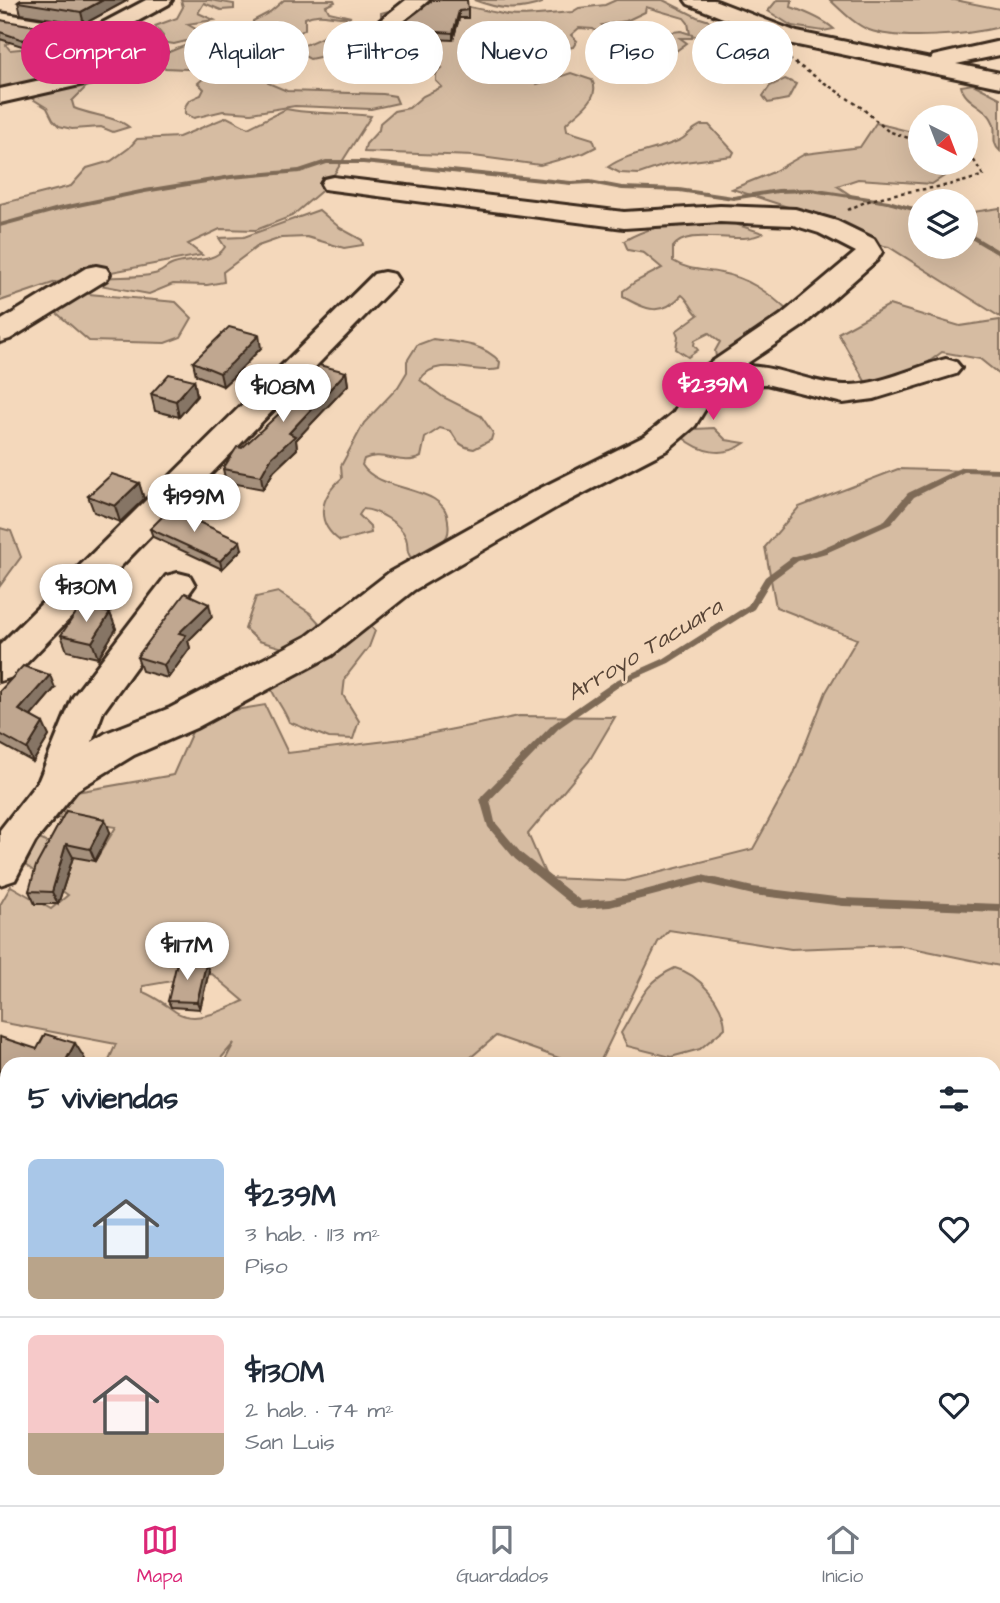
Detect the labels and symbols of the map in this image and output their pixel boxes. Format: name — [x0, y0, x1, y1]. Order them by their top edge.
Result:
north arrow — [908, 105, 978, 175]
pin: $239M — [664, 362, 762, 422]
pin: $108M — [234, 364, 332, 424]
pin: $199M — [145, 475, 243, 534]
pin: $130M — [37, 564, 135, 624]
water label: Arroyo Tacuara — [561, 590, 730, 710]
pin: $117M — [138, 922, 236, 982]

